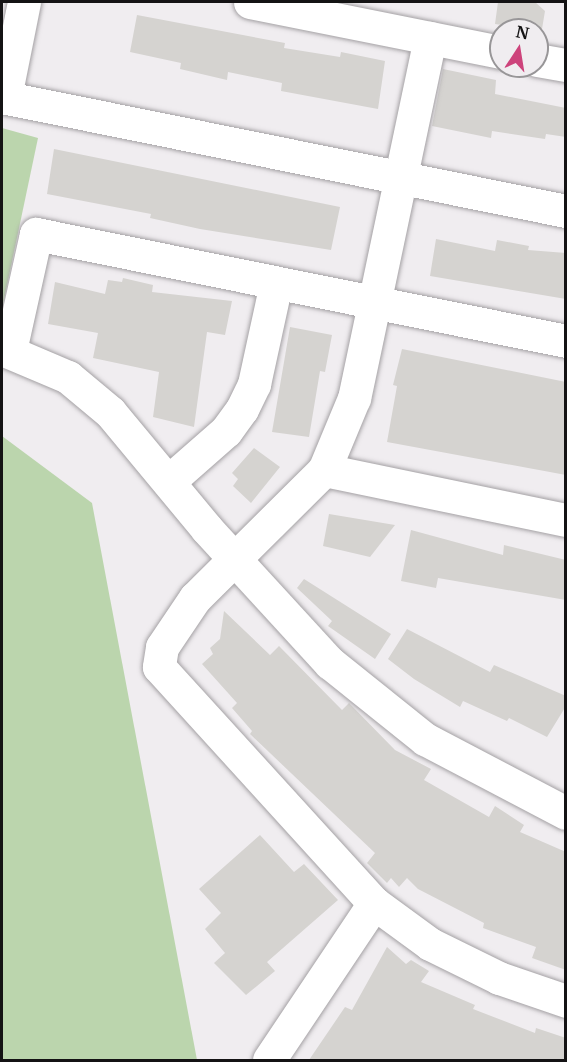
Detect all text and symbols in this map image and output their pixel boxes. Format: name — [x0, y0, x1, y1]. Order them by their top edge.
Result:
north arrow — [489, 18, 549, 78]
text: N — [514, 21, 531, 43]

